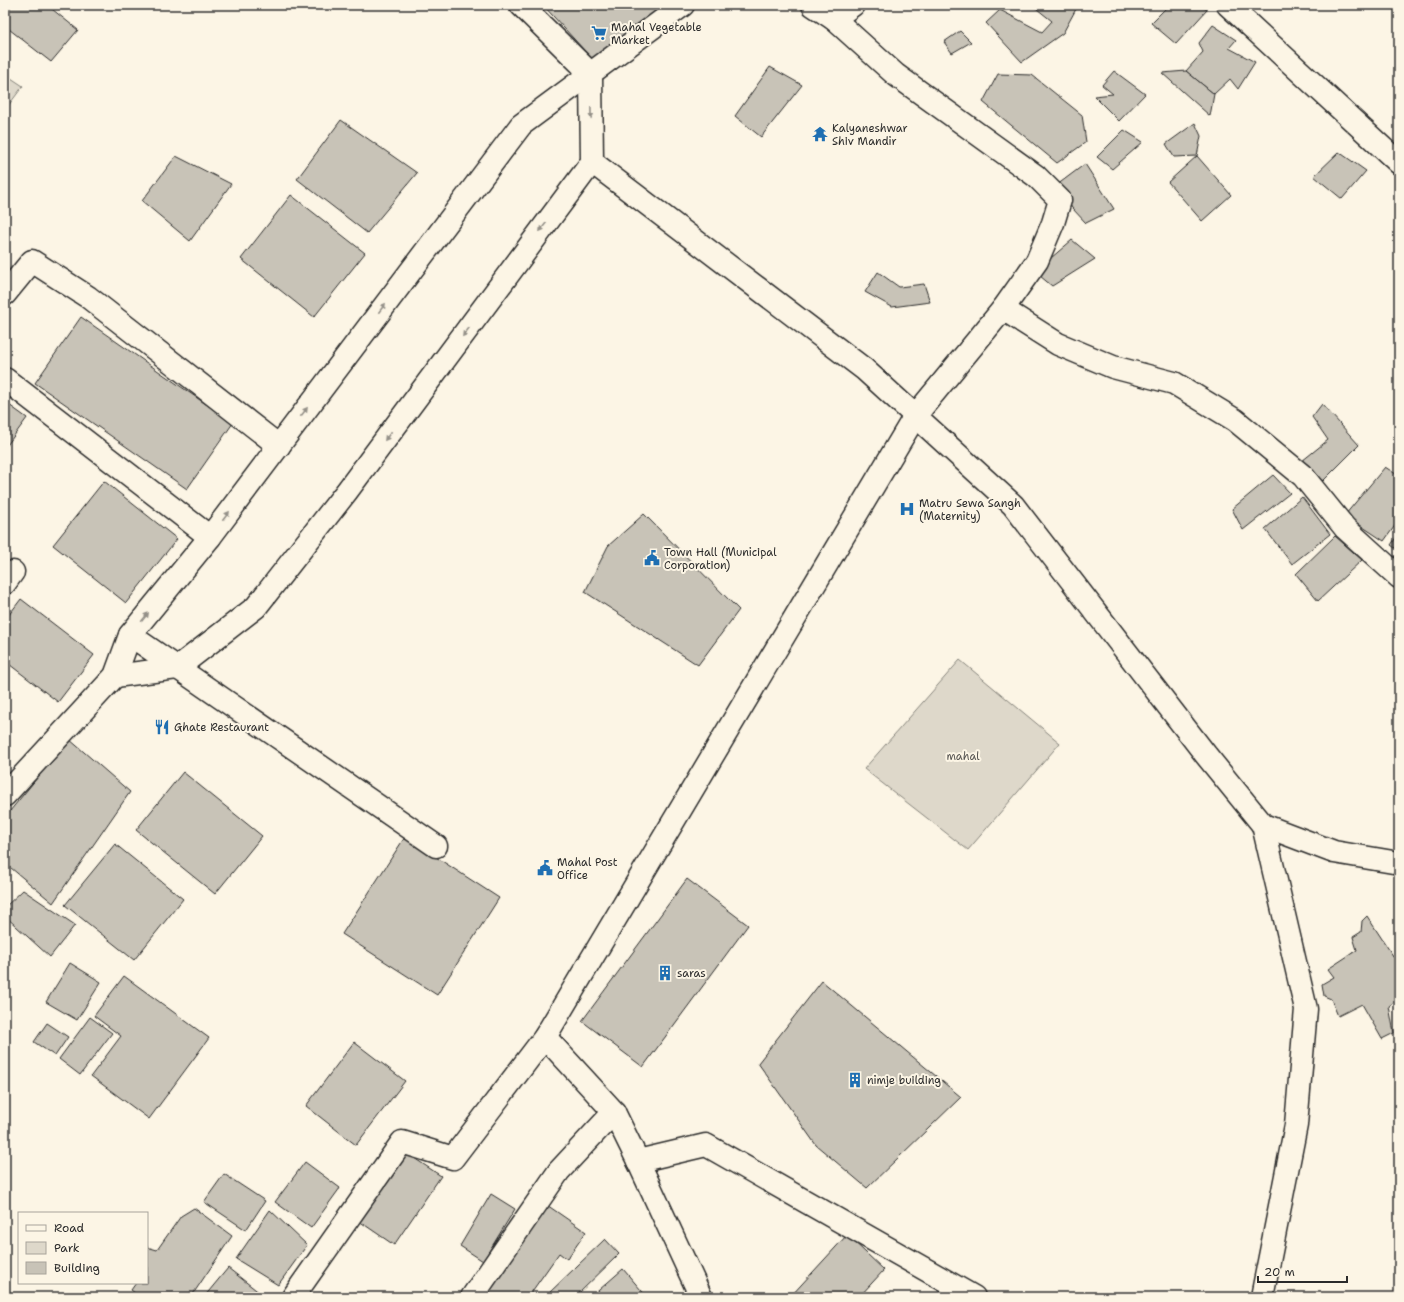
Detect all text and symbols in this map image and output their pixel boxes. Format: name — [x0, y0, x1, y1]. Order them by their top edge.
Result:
place label: Mahal Vegetable Market — [611, 20, 702, 48]
supermarket icon: Mahal Vegetable Market — [590, 24, 608, 42]
one-way arrow — [588, 107, 594, 120]
place label: Kalyaneshwar Shiv Mandir — [832, 121, 908, 149]
temple icon: Kalyaneshwar Shiv Mandir — [811, 125, 829, 143]
one-way arrow — [539, 222, 547, 233]
one-way arrow — [378, 303, 387, 314]
one-way arrow — [461, 326, 470, 337]
one-way arrow — [300, 407, 308, 418]
one-way arrow — [384, 431, 392, 442]
place label: Matru Sewa Sangh (Maternity) — [919, 496, 1021, 524]
hospital icon: Matru Sewa Sangh (Maternity) — [898, 500, 916, 518]
one-way arrow — [222, 511, 230, 521]
place label: Town Hall (Municipal Corporation) — [664, 545, 777, 573]
public building icon: Town Hall (Municipal Corporation) — [643, 549, 661, 567]
one-way arrow — [140, 612, 149, 623]
restaurant icon: Ghate Restaurant — [153, 718, 171, 736]
place label: Ghate Restaurant — [174, 720, 269, 735]
park label: mahal — [946, 749, 980, 764]
place label: Mahal Post Office — [557, 855, 618, 883]
public building icon: Mahal Post Office — [536, 859, 554, 877]
building icon: saras — [656, 964, 674, 982]
place label: saras — [677, 966, 706, 981]
building icon: nimje building — [846, 1071, 864, 1089]
place label: nimje building — [867, 1073, 941, 1088]
legend — [18, 1212, 148, 1284]
text: Road — [54, 1220, 85, 1236]
text: Park — [54, 1240, 80, 1256]
scale bar — [1258, 1258, 1347, 1284]
text: Building — [54, 1260, 100, 1276]
text: 20 m — [1264, 1264, 1295, 1280]

